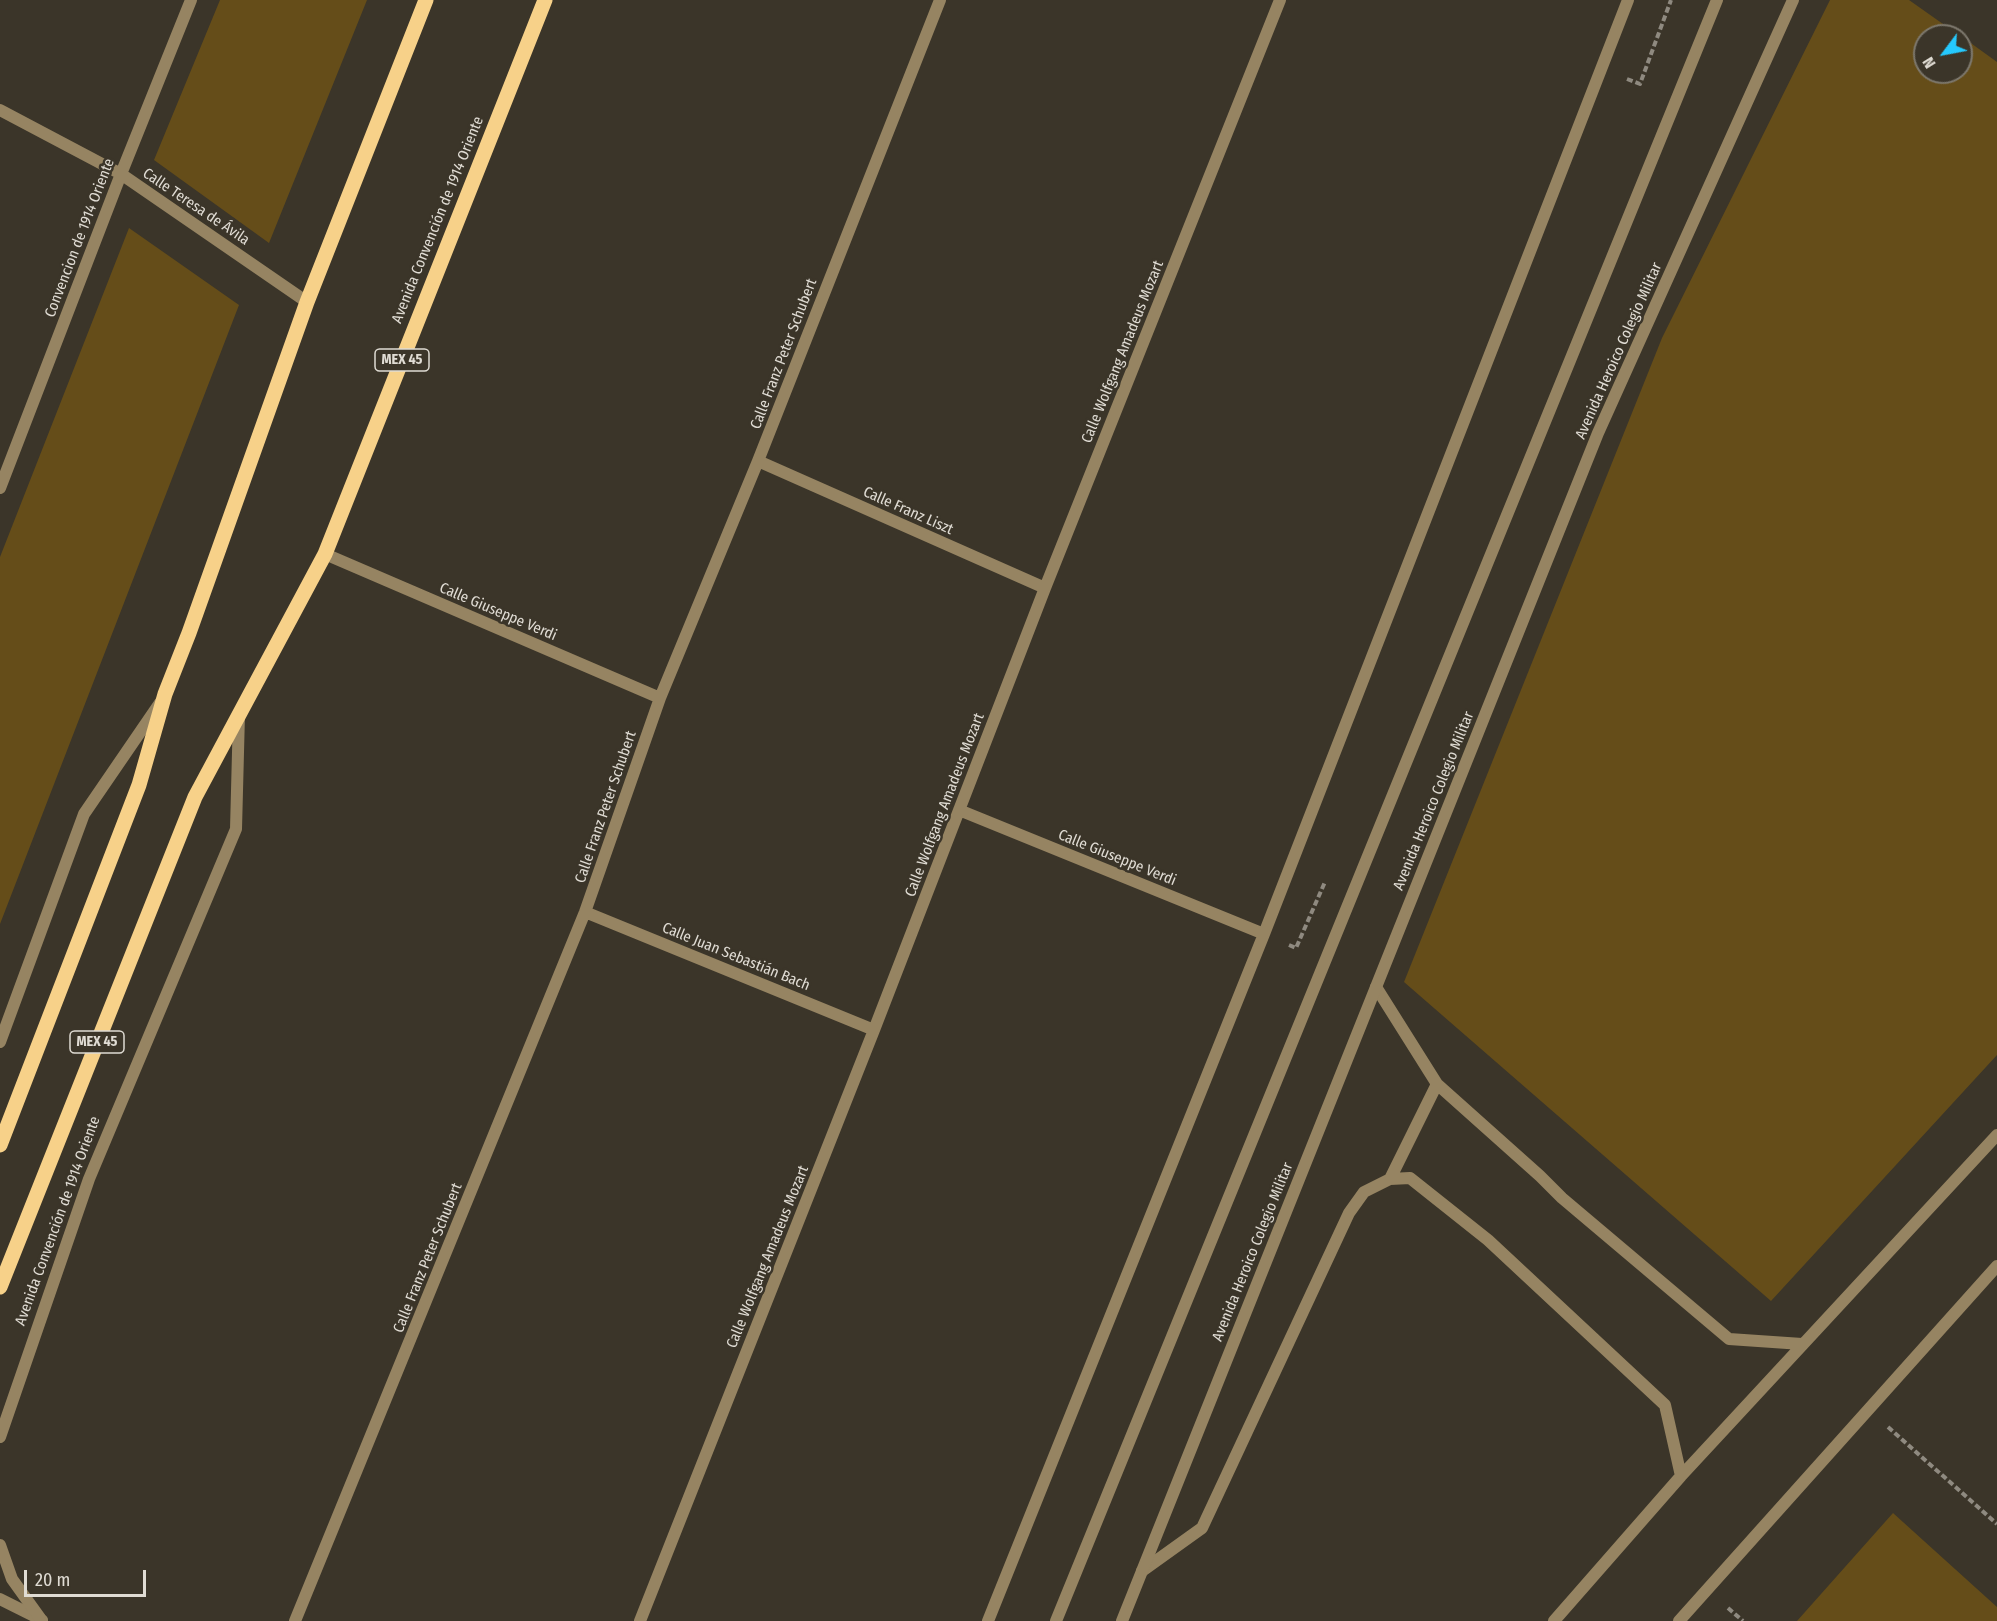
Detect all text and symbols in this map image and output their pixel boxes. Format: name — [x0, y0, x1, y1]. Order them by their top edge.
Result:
north arrow — [1913, 24, 1973, 84]
text: N — [1918, 54, 1940, 72]
street label: Avenida Convención de 1914 Oriente — [388, 114, 488, 326]
street label: Convencion de 1914 Oriente — [41, 156, 119, 320]
street label: Calle Teresa de Ávila — [139, 165, 253, 249]
street label: Calle Wolfgang Amadeus Mozart — [1078, 258, 1168, 446]
street label: Avenida Heroico Colegio Militar — [1572, 260, 1666, 442]
street label: Calle Franz Peter Schubert — [747, 276, 821, 432]
road number: MEX 45 — [375, 349, 429, 371]
street label: Calle Franz Liszt — [860, 483, 956, 539]
street label: Calle Giuseppe Verdi — [437, 579, 559, 645]
street label: Avenida Heroico Colegio Militar — [1390, 709, 1478, 893]
street label: Calle Wolfgang Amadeus Mozart — [902, 711, 988, 899]
street label: Calle Franz Peter Schubert — [571, 729, 641, 885]
street label: Calle Giuseppe Verdi — [1055, 826, 1179, 890]
street label: Calle Juan Sebastián Bach — [659, 919, 813, 995]
road number: MEX 45 — [70, 1031, 124, 1053]
street label: Avenida Convención de 1914 Oriente — [12, 1114, 104, 1328]
street label: Avenida Heroico Colegio Militar — [1209, 1160, 1297, 1344]
street label: Calle Wolfgang Amadeus Mozart — [723, 1163, 813, 1351]
street label: Calle Franz Peter Schubert — [390, 1181, 466, 1335]
scale bar — [27, 1558, 148, 1596]
text: 20 m — [35, 1569, 70, 1591]

